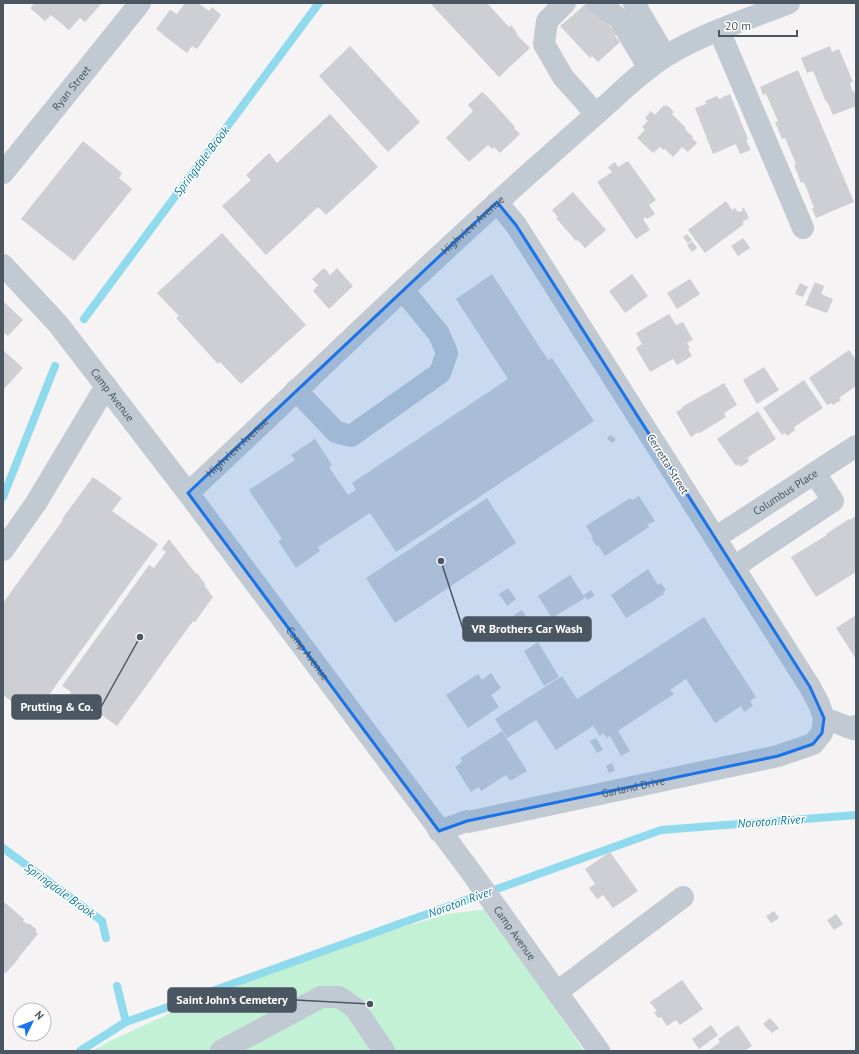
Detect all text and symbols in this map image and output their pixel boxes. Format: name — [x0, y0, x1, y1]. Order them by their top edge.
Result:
scale bar — [719, 12, 797, 38]
text: 20 m — [725, 18, 751, 33]
street label: Ryan Street — [49, 63, 94, 114]
water label: Springdale Brook — [170, 123, 232, 199]
street label: Highview Avenue — [438, 192, 507, 257]
street label: Camp Avenue — [88, 365, 138, 425]
street label: Highview Avenue — [203, 414, 271, 480]
street label: Cerretta Street — [644, 431, 692, 497]
street label: Columbus Place — [750, 466, 821, 518]
callout: VR Brothers Car Wash — [463, 617, 591, 641]
text: VR Brothers Car Wash — [470, 621, 583, 636]
street label: Camp Avenue — [283, 624, 333, 683]
callout: Prutting & Co. — [12, 695, 101, 719]
text: Prutting & Co. — [21, 699, 93, 714]
street label: Garland Drive — [600, 773, 666, 800]
water label: Noroton River — [737, 811, 806, 831]
water label: Springdale Brook — [22, 859, 99, 921]
water label: Noroton River — [426, 883, 495, 921]
street label: Camp Avenue — [491, 903, 539, 963]
callout: Saint John's Cemetery — [168, 988, 296, 1012]
text: Saint John's Cemetery — [176, 992, 288, 1007]
north arrow — [12, 1002, 52, 1042]
text: N — [32, 1008, 47, 1023]

